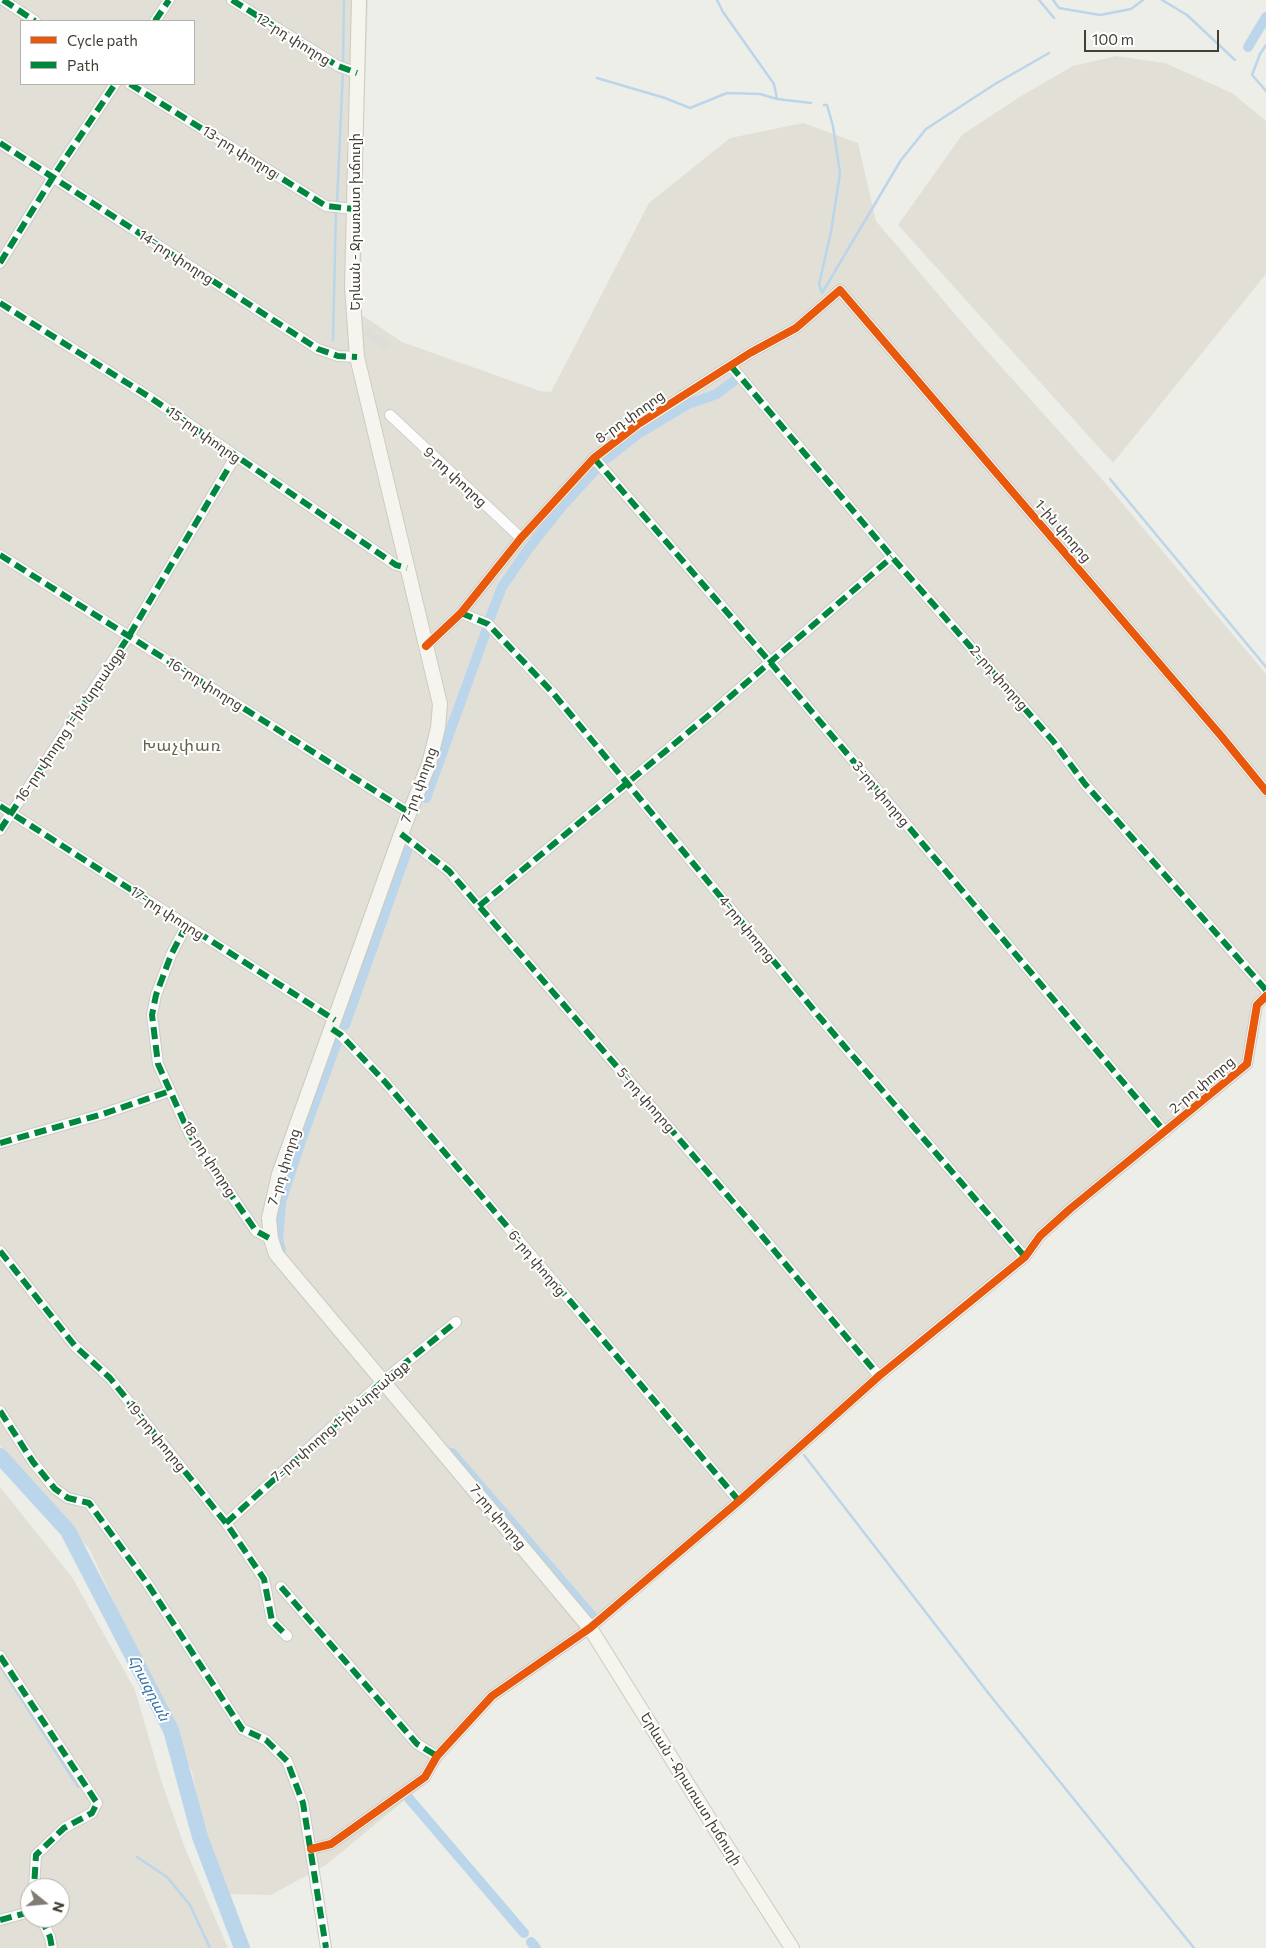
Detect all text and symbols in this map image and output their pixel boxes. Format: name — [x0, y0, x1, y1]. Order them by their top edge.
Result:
street label: 12-րդ փողոց — [252, 9, 334, 69]
legend — [20, 20, 195, 85]
scale bar — [1086, 20, 1221, 52]
text: 100 m — [1092, 30, 1134, 48]
text: Cycle path — [67, 31, 138, 49]
text: Path — [67, 56, 99, 74]
street label: 13-րդ փողոց — [199, 122, 281, 182]
street label: Երևան - Ջրառատ խճուղի — [347, 133, 363, 311]
street label: 14-րդ փողոց — [135, 226, 217, 288]
street label: 8-րդ փողոց — [592, 387, 668, 447]
street label: 15-րդ փողոց — [164, 403, 244, 467]
street label: 9-րդ փողոց — [420, 443, 490, 511]
street label: 1-ին փողոց — [1031, 496, 1095, 566]
street label: 2-րդ փողոց — [966, 642, 1032, 714]
street label: 16-րդ փողոց 1-ին նրբանցք — [12, 644, 128, 806]
street label: 16-րդ փողոց — [164, 654, 246, 714]
district label: Խաչփառ — [142, 736, 222, 756]
street label: 7-րդ փողոց — [398, 745, 440, 825]
street label: 3-րդ փողոց — [849, 758, 913, 830]
street label: 17-րդ փողոց — [127, 883, 207, 943]
street label: 4-րդ փողոց — [715, 892, 779, 966]
street label: 2-րդ փողոց — [1166, 1053, 1238, 1117]
street label: 5-րդ փողոց — [613, 1064, 679, 1136]
street label: 18-րդ փողոց — [178, 1118, 240, 1200]
street label: 7-րդ փողոց — [264, 1127, 304, 1207]
street label: 6-րդ փողոց — [505, 1227, 569, 1299]
street label: 7-րդ փողոց 1-ին նրբանցք — [268, 1357, 412, 1485]
street label: 19-րդ փողոց — [122, 1397, 190, 1475]
street label: 7-րդ փողոց — [466, 1481, 530, 1553]
water label: Հրազդան — [125, 1652, 173, 1724]
street label: Երևան - Ջրառատ խճուղի — [637, 1709, 745, 1869]
north arrow — [20, 1878, 70, 1928]
text: N — [49, 1900, 69, 1915]

